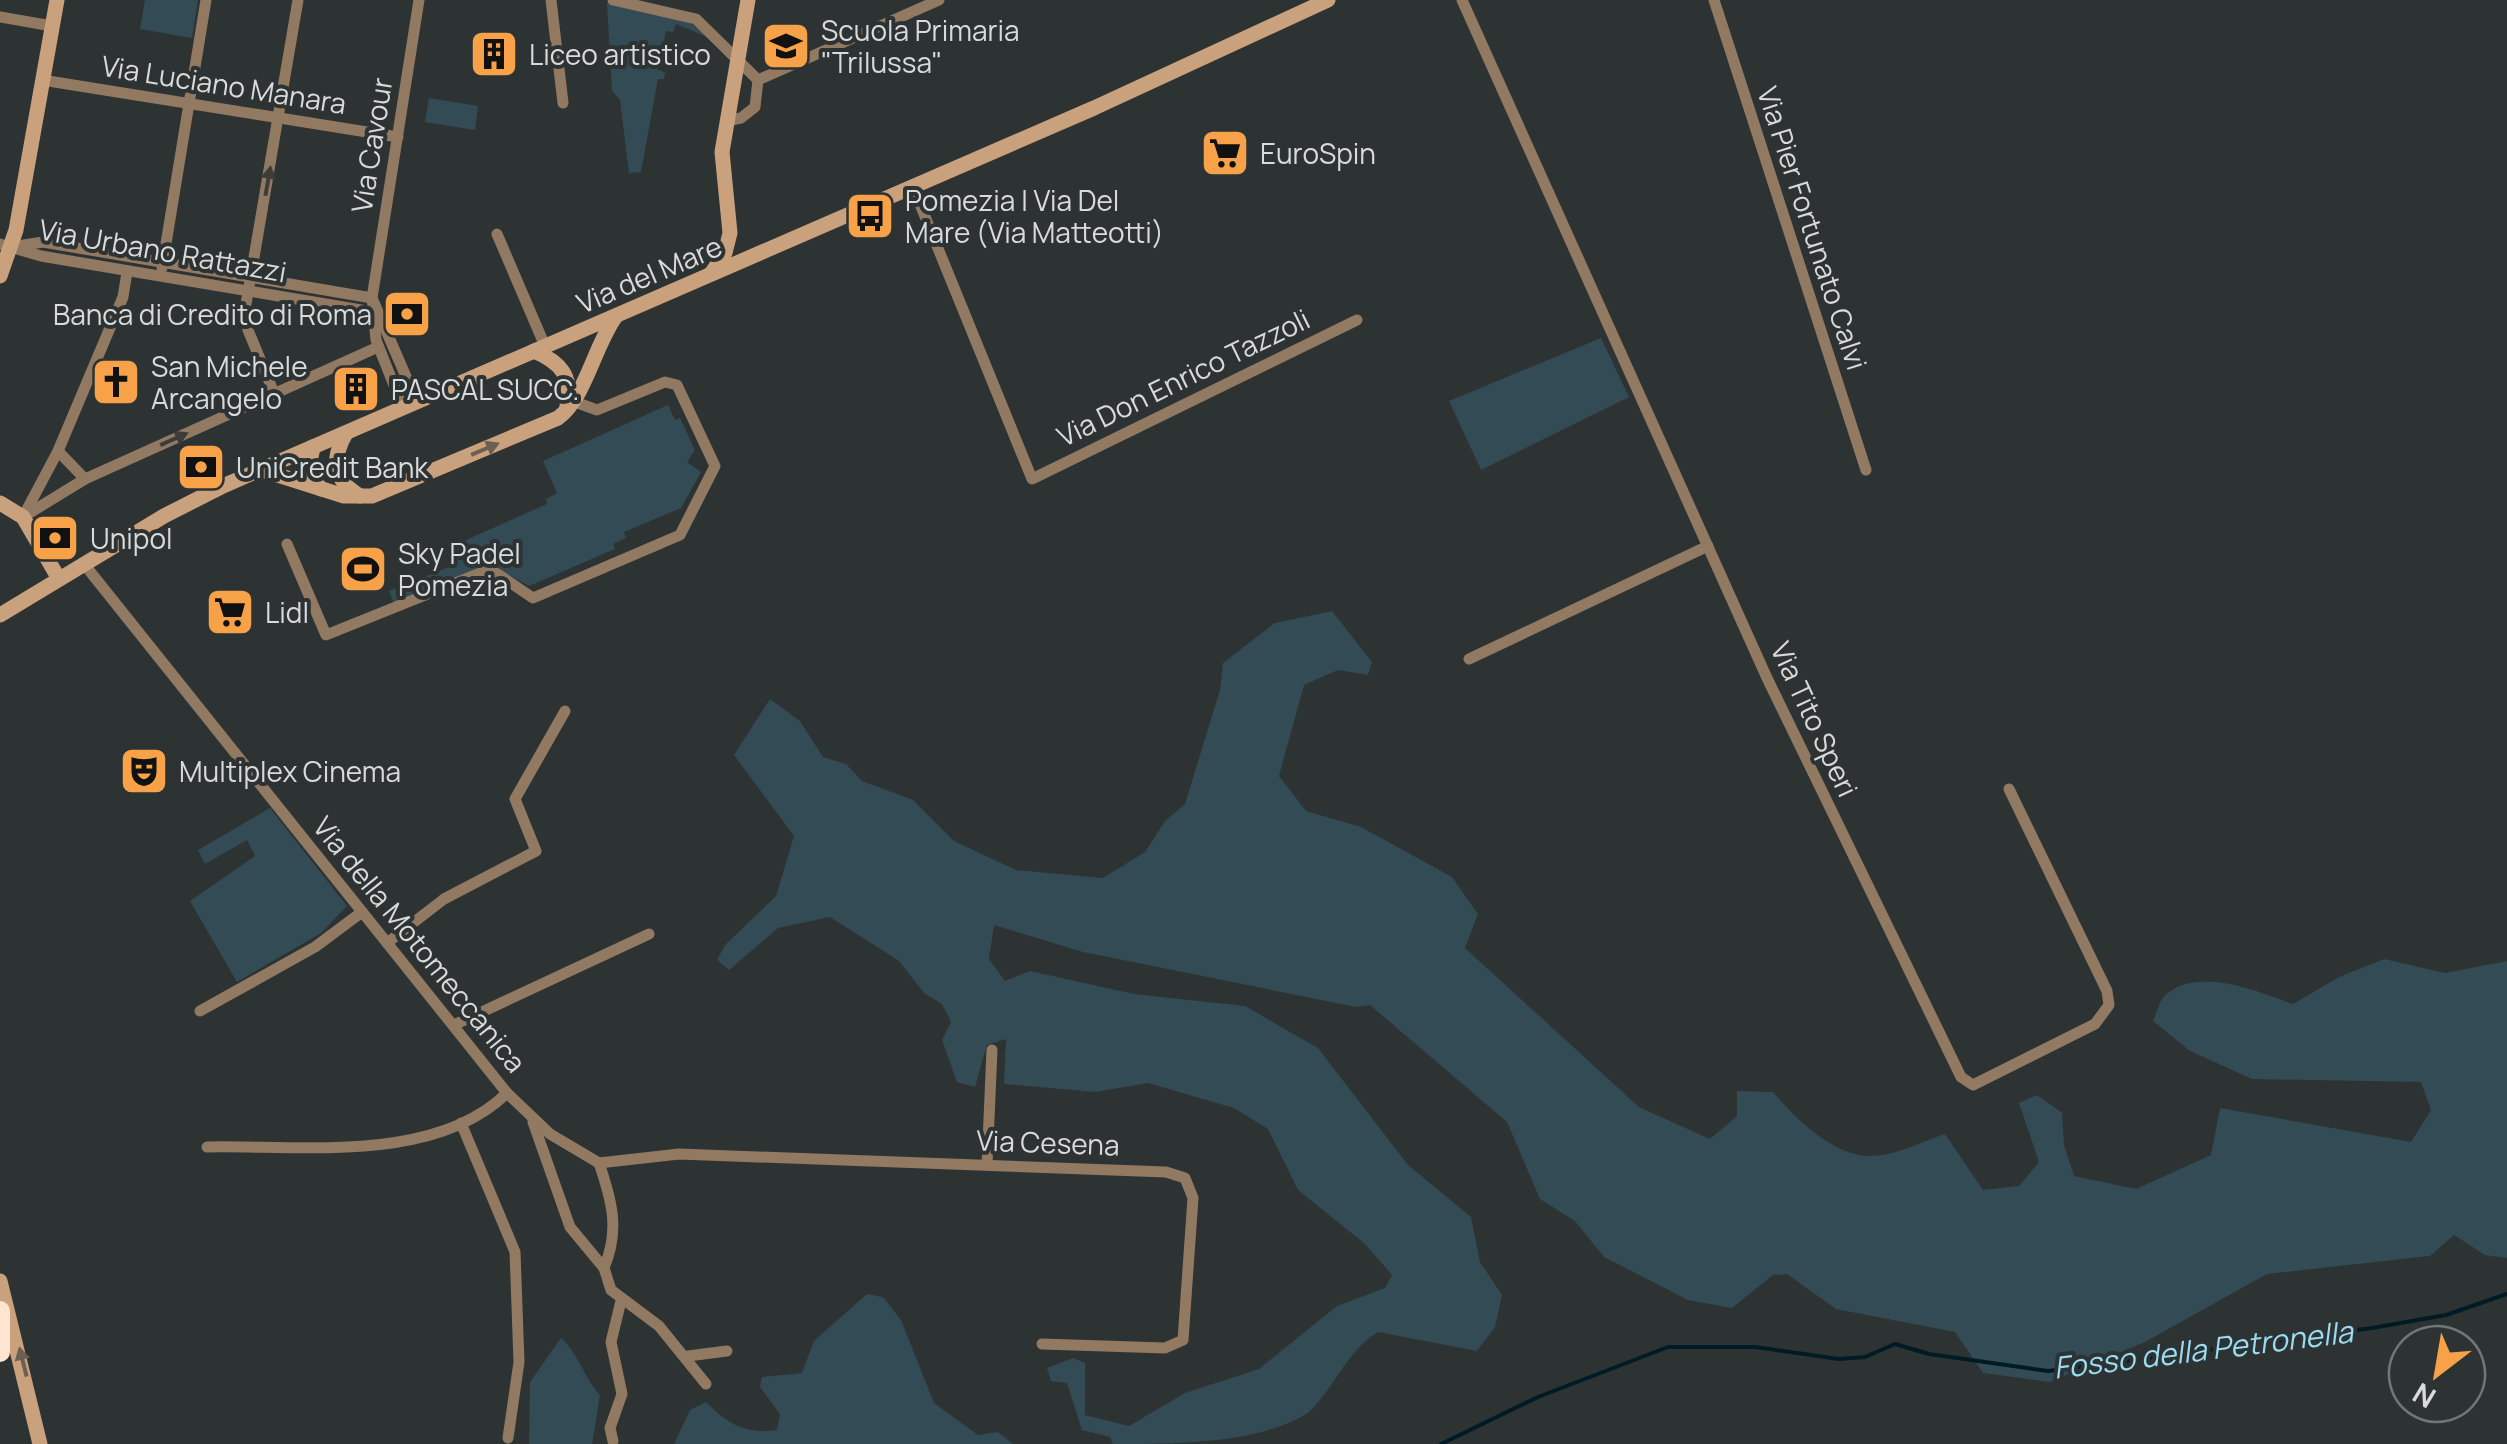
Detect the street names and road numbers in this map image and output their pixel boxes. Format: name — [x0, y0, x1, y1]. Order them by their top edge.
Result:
street label: Via Luciano Manara — [99, 46, 349, 122]
street label: Via Cavour — [342, 75, 400, 215]
street label: Via Pier Fortunato Calvi — [1749, 82, 1877, 374]
street label: Via Urbano Rattazzi — [36, 210, 290, 290]
street label: Via del Mare — [571, 226, 727, 322]
street label: Via Don Enrico Tazzoli — [1050, 299, 1316, 455]
street label: Via Tito Speri — [1763, 635, 1867, 803]
street label: Via della Motomeccanica — [305, 808, 535, 1080]
street label: Via Cesena — [976, 1121, 1120, 1163]

